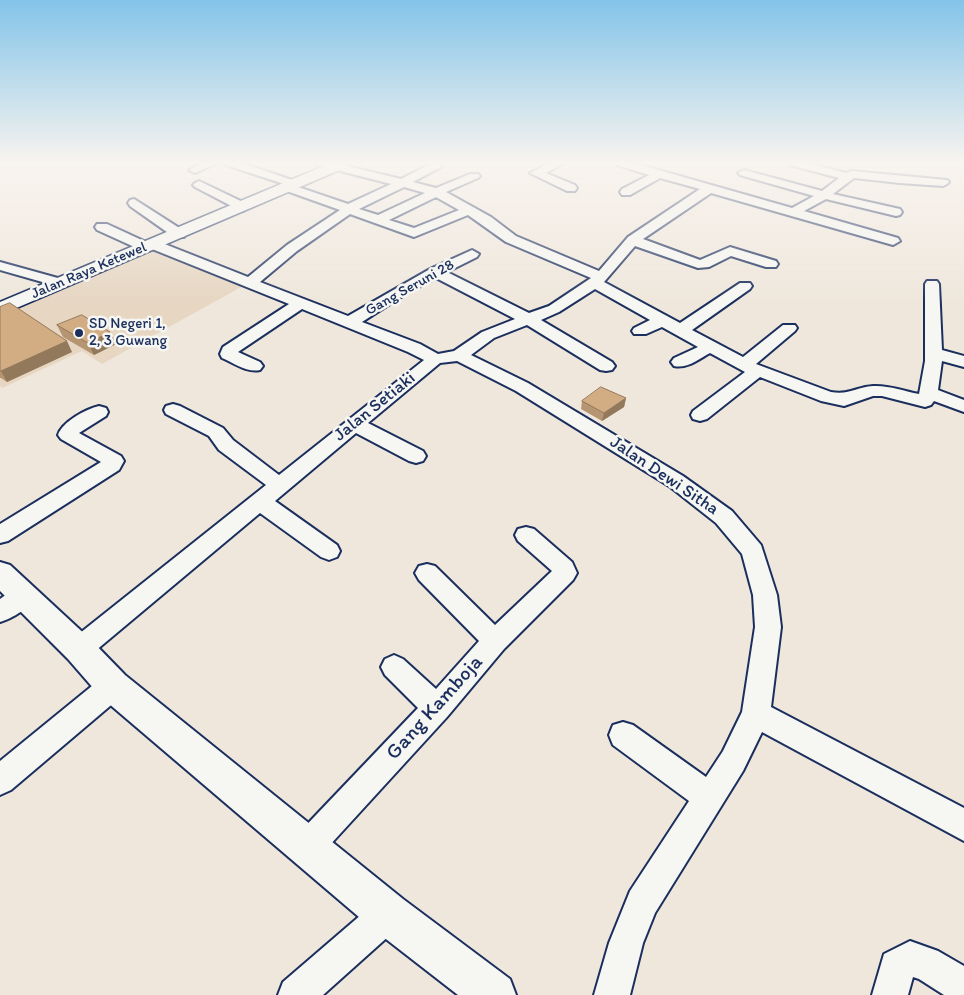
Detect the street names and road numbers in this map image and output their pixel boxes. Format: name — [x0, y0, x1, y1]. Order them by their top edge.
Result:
street label: Jalan Raya Ketewel — [29, 239, 149, 303]
street label: Gang Seruni 28 — [362, 256, 458, 320]
street label: Jalan Setiaki — [330, 368, 420, 446]
street label: Jalan Dewi Sitha — [606, 432, 722, 520]
street label: Gang Kamboja — [381, 650, 489, 766]

